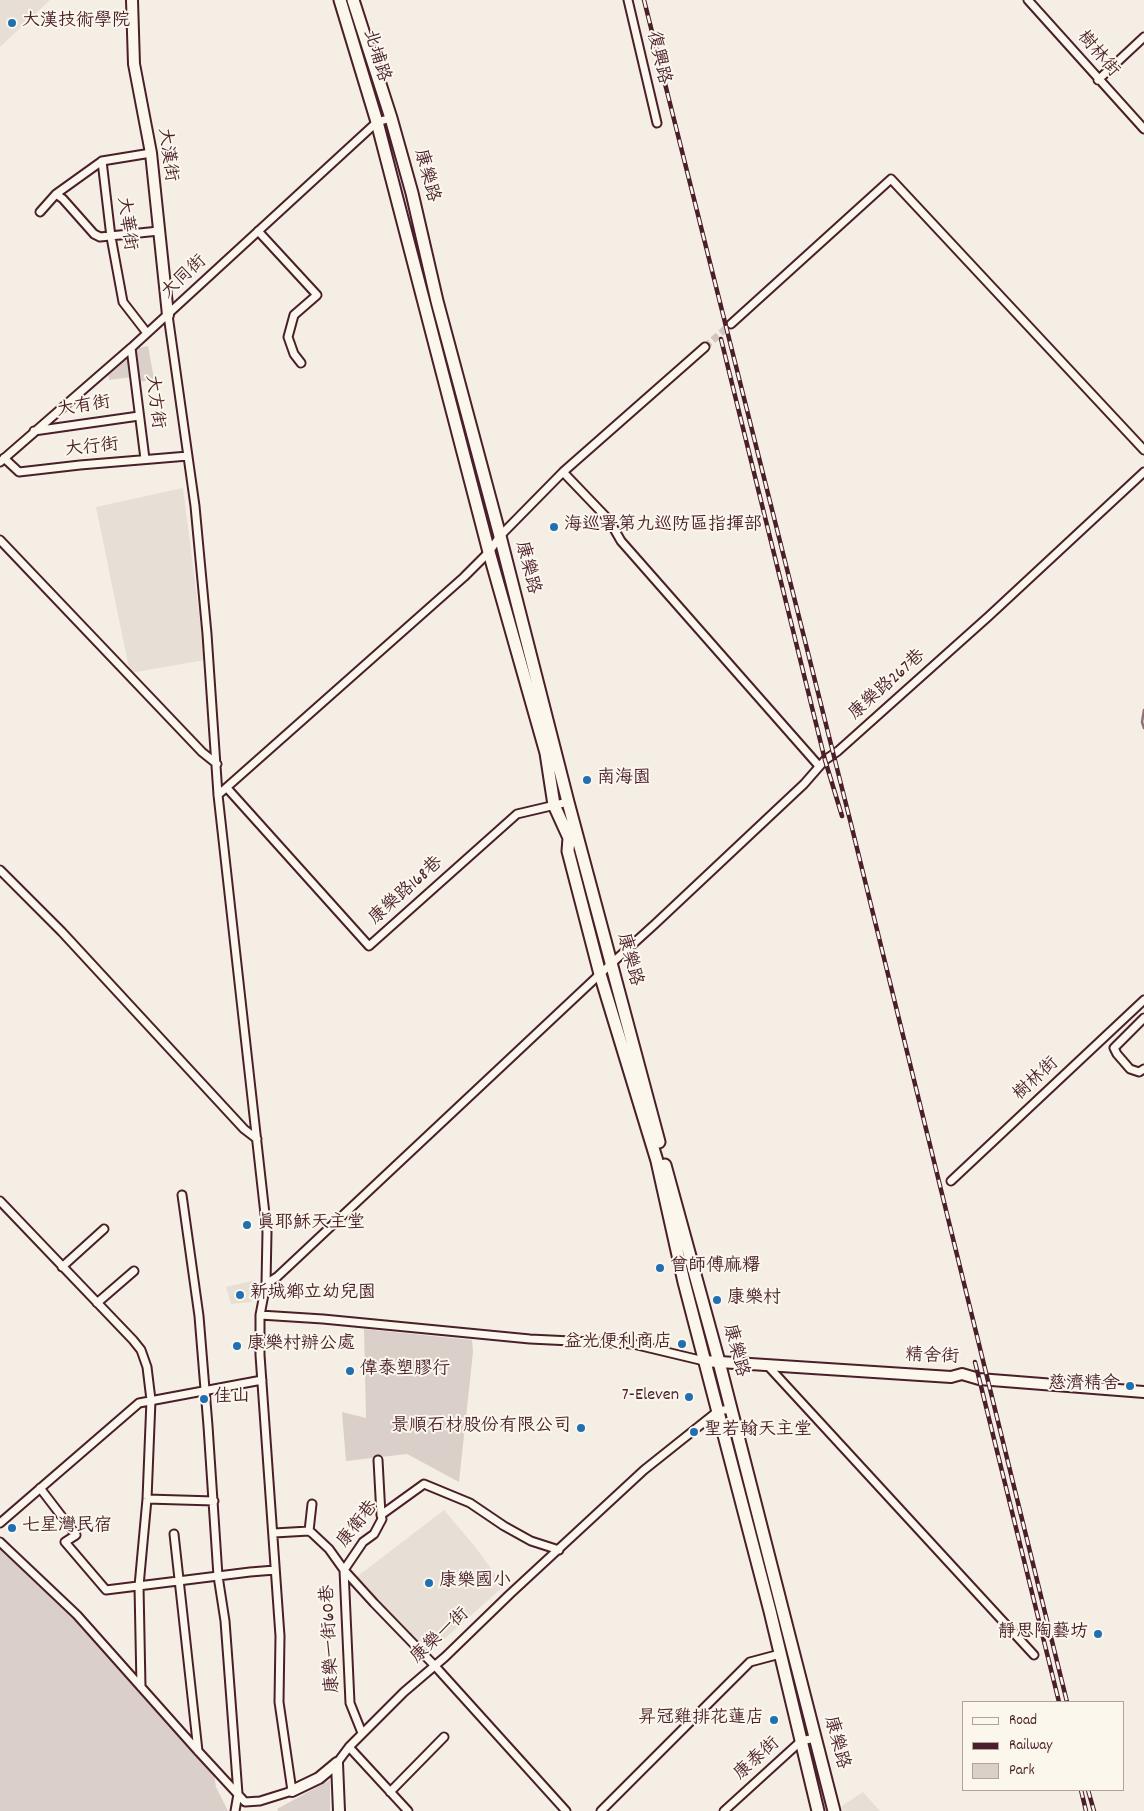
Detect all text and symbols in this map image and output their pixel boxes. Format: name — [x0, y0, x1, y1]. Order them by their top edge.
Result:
place label: 大漢技術學院 — [22, 12, 130, 34]
marker: 大漢技術學院 — [6, 17, 18, 29]
street label: 北埔路 — [357, 27, 393, 85]
street label: 樹林街 — [1071, 28, 1123, 82]
street label: 復興路 — [640, 29, 674, 87]
street label: 大漢街 — [152, 127, 180, 183]
street label: 康樂路 — [408, 147, 442, 205]
street label: 大華街 — [111, 196, 139, 252]
street label: 大同街 — [158, 252, 212, 304]
street label: 大方街 — [139, 374, 167, 430]
street label: 大有街 — [56, 393, 112, 423]
street label: 大行街 — [64, 435, 120, 463]
place label: 海巡署第九巡防區指揮部 — [564, 516, 762, 538]
marker: 海巡署第九巡防區指揮部 — [548, 521, 560, 533]
street label: 康樂路 — [509, 539, 543, 597]
street label: 康樂路267巷 — [845, 646, 931, 726]
place label: 南海園 — [597, 769, 651, 791]
marker: 南海園 — [581, 774, 593, 786]
street label: 康樂路168巷 — [366, 853, 448, 931]
street label: 康樂路 — [611, 931, 645, 989]
street label: 樹林街 — [1010, 1054, 1064, 1106]
place label: 真耶穌天主堂 — [257, 1214, 365, 1236]
marker: 真耶穌天主堂 — [241, 1219, 253, 1231]
place label: 曾師傅麻糬 — [670, 1257, 760, 1279]
marker: 曾師傅麻糬 — [654, 1262, 666, 1274]
place label: 新城鄉立幼兒園 — [250, 1284, 376, 1306]
marker: 新城鄉立幼兒園 — [234, 1289, 246, 1301]
place label: 康樂村 — [727, 1289, 781, 1311]
marker: 康樂村 — [711, 1294, 723, 1306]
street label: 康樂路 — [717, 1322, 751, 1380]
place label: 益光便利商店 — [564, 1333, 672, 1355]
place label: 康樂村辦公處 — [247, 1335, 355, 1357]
marker: 益光便利商店 — [676, 1338, 688, 1350]
marker: 康樂村辦公處 — [231, 1340, 243, 1352]
street label: 精舍街 — [905, 1346, 959, 1370]
place label: 偉泰塑膠行 — [360, 1360, 450, 1382]
marker: 偉泰塑膠行 — [344, 1365, 356, 1377]
place label: 慈濟精舍 — [1048, 1375, 1120, 1397]
marker: 慈濟精舍 — [1124, 1380, 1136, 1392]
place label: 7-Eleven — [622, 1386, 679, 1408]
place label: 佳山 — [214, 1388, 250, 1410]
marker: 7-Eleven — [683, 1391, 695, 1403]
marker: 佳山 — [198, 1393, 210, 1405]
place label: 景順石材股份有限公司 — [391, 1417, 571, 1439]
place label: 聖若翰天主堂 — [704, 1421, 812, 1443]
marker: 景順石材股份有限公司 — [575, 1422, 587, 1434]
marker: 聖若翰天主堂 — [688, 1426, 700, 1438]
street label: 康衛巷 — [334, 1497, 384, 1553]
place label: 七星灣民宿 — [22, 1517, 112, 1539]
marker: 七星灣民宿 — [6, 1522, 18, 1534]
place label: 康樂國小 — [439, 1572, 511, 1594]
marker: 康樂國小 — [423, 1577, 435, 1589]
street label: 康樂一街60巷 — [318, 1584, 346, 1694]
street label: 康樂一街 — [407, 1605, 475, 1669]
place label: 靜思陶藝坊 — [998, 1623, 1088, 1645]
marker: 靜思陶藝坊 — [1092, 1628, 1104, 1640]
legend — [962, 1701, 1124, 1791]
place label: 昇冠雞排花蓮店 — [638, 1709, 764, 1731]
text: Road — [1009, 1710, 1037, 1732]
marker: 昇冠雞排花蓮店 — [768, 1714, 780, 1726]
street label: 康樂路 — [818, 1714, 852, 1772]
street label: 康泰街 — [731, 1734, 785, 1786]
text: Railway — [1009, 1735, 1052, 1757]
text: Park — [1009, 1760, 1035, 1782]

